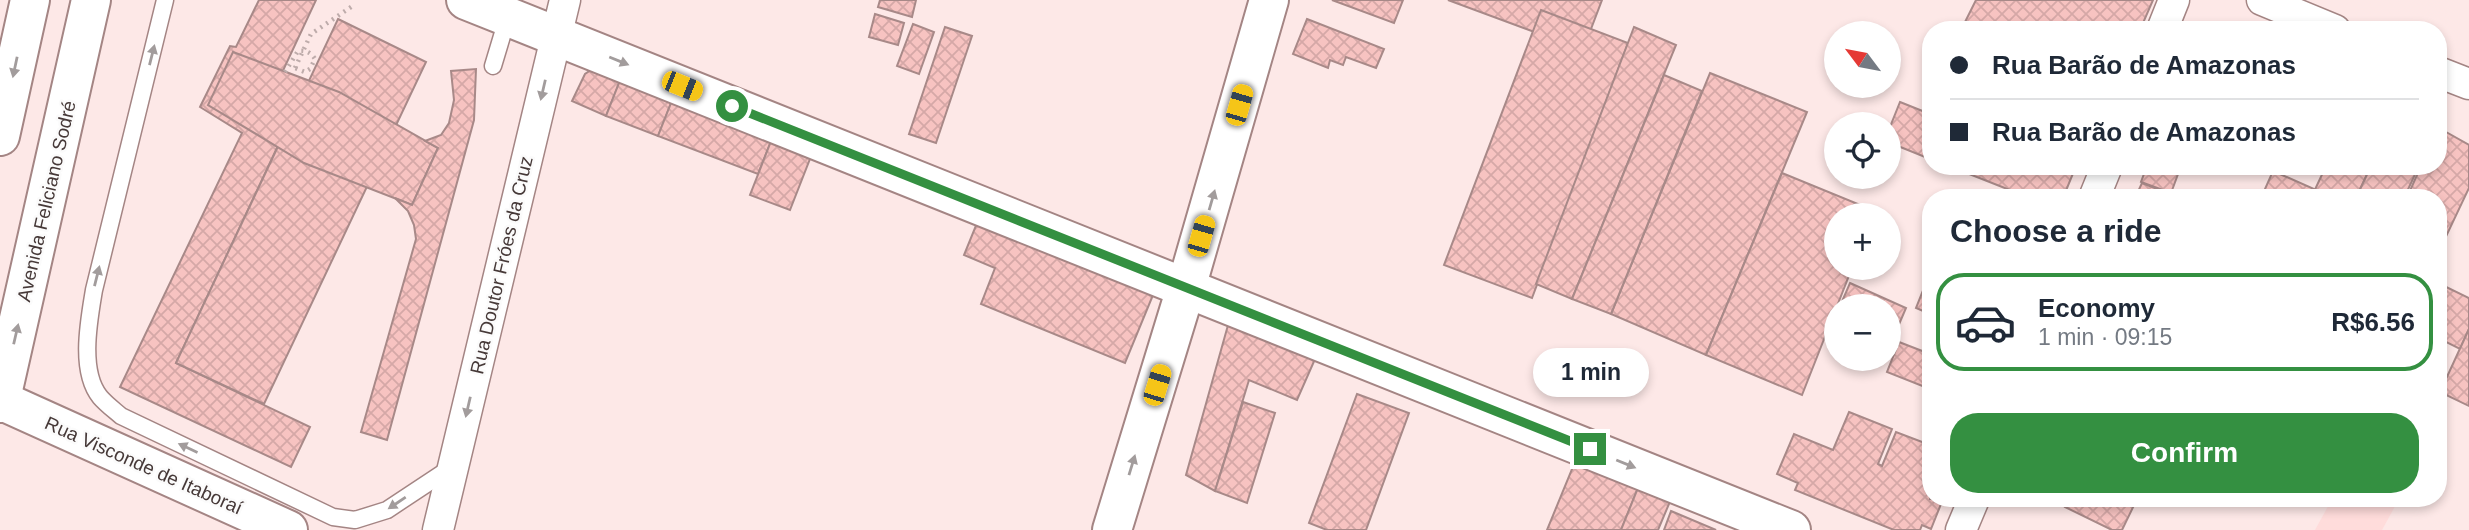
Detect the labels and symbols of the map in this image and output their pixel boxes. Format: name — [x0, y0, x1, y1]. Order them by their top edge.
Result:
north arrow — [1824, 21, 1900, 98]
one-way arrow — [147, 44, 158, 66]
one-way arrow — [609, 55, 630, 66]
one-way arrow — [10, 56, 21, 78]
car — [659, 68, 706, 104]
one-way arrow — [537, 79, 548, 101]
car — [1224, 82, 1255, 128]
route start — [716, 90, 748, 122]
street label: Avenida Feliciano Sodré — [13, 99, 80, 304]
street label: Rua Doutor Fróes da Cruz — [466, 154, 537, 376]
one-way arrow — [1207, 189, 1217, 210]
car — [1186, 213, 1217, 259]
one-way arrow — [92, 265, 103, 287]
one-way arrow — [10, 323, 21, 345]
callout: 1 min — [1532, 348, 1648, 396]
car — [1141, 362, 1174, 408]
one-way arrow — [462, 396, 473, 418]
street label: Rua Visconde de Itaboraí — [42, 412, 247, 519]
route end — [1574, 433, 1606, 465]
one-way arrow — [178, 442, 199, 453]
one-way arrow — [1128, 454, 1138, 475]
one-way arrow — [1616, 459, 1637, 470]
one-way arrow — [387, 497, 407, 510]

